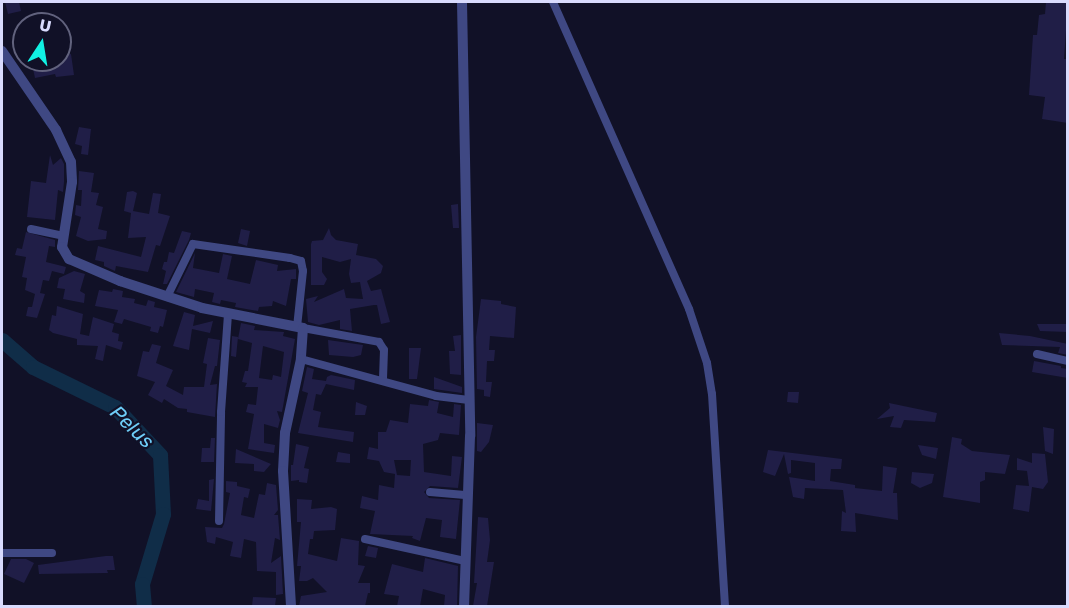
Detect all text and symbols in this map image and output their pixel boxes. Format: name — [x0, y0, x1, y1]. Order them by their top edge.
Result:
north arrow — [12, 12, 72, 72]
text: U — [38, 15, 53, 36]
water label: Pelus — [105, 401, 159, 453]

